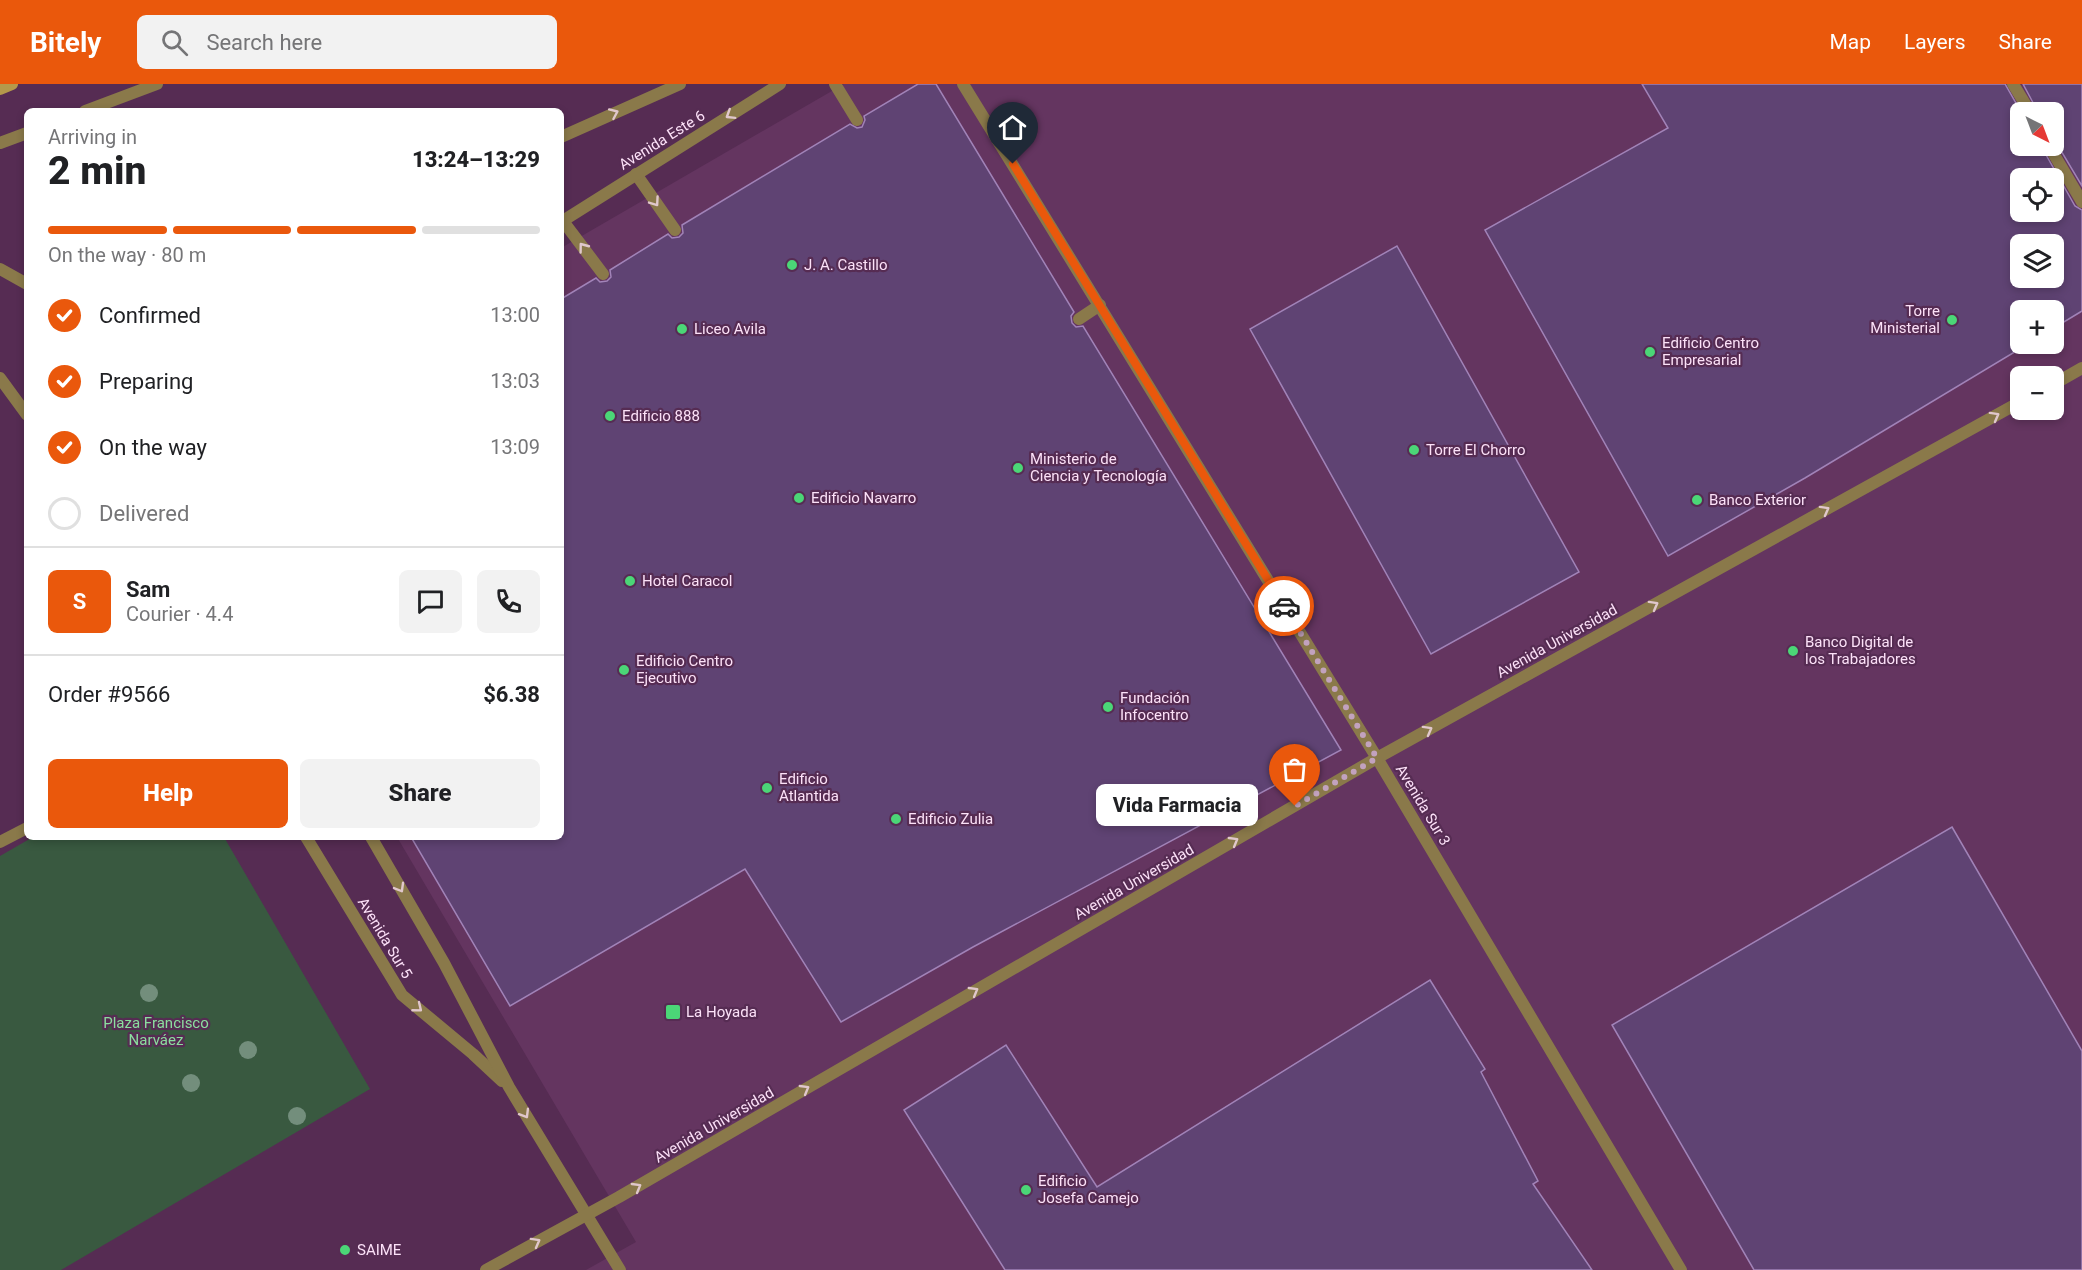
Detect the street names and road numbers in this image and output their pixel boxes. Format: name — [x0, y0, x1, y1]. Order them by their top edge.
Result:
street label: Avenida Este 6 — [616, 106, 708, 174]
street label: Avenida Universidad — [1494, 600, 1620, 682]
street label: Avenida Sur 3 — [1392, 761, 1454, 849]
street label: Avenida Universidad — [1071, 840, 1197, 924]
street label: Avenida Sur 5 — [354, 894, 416, 982]
street label: Avenida Universidad — [651, 1083, 777, 1167]

